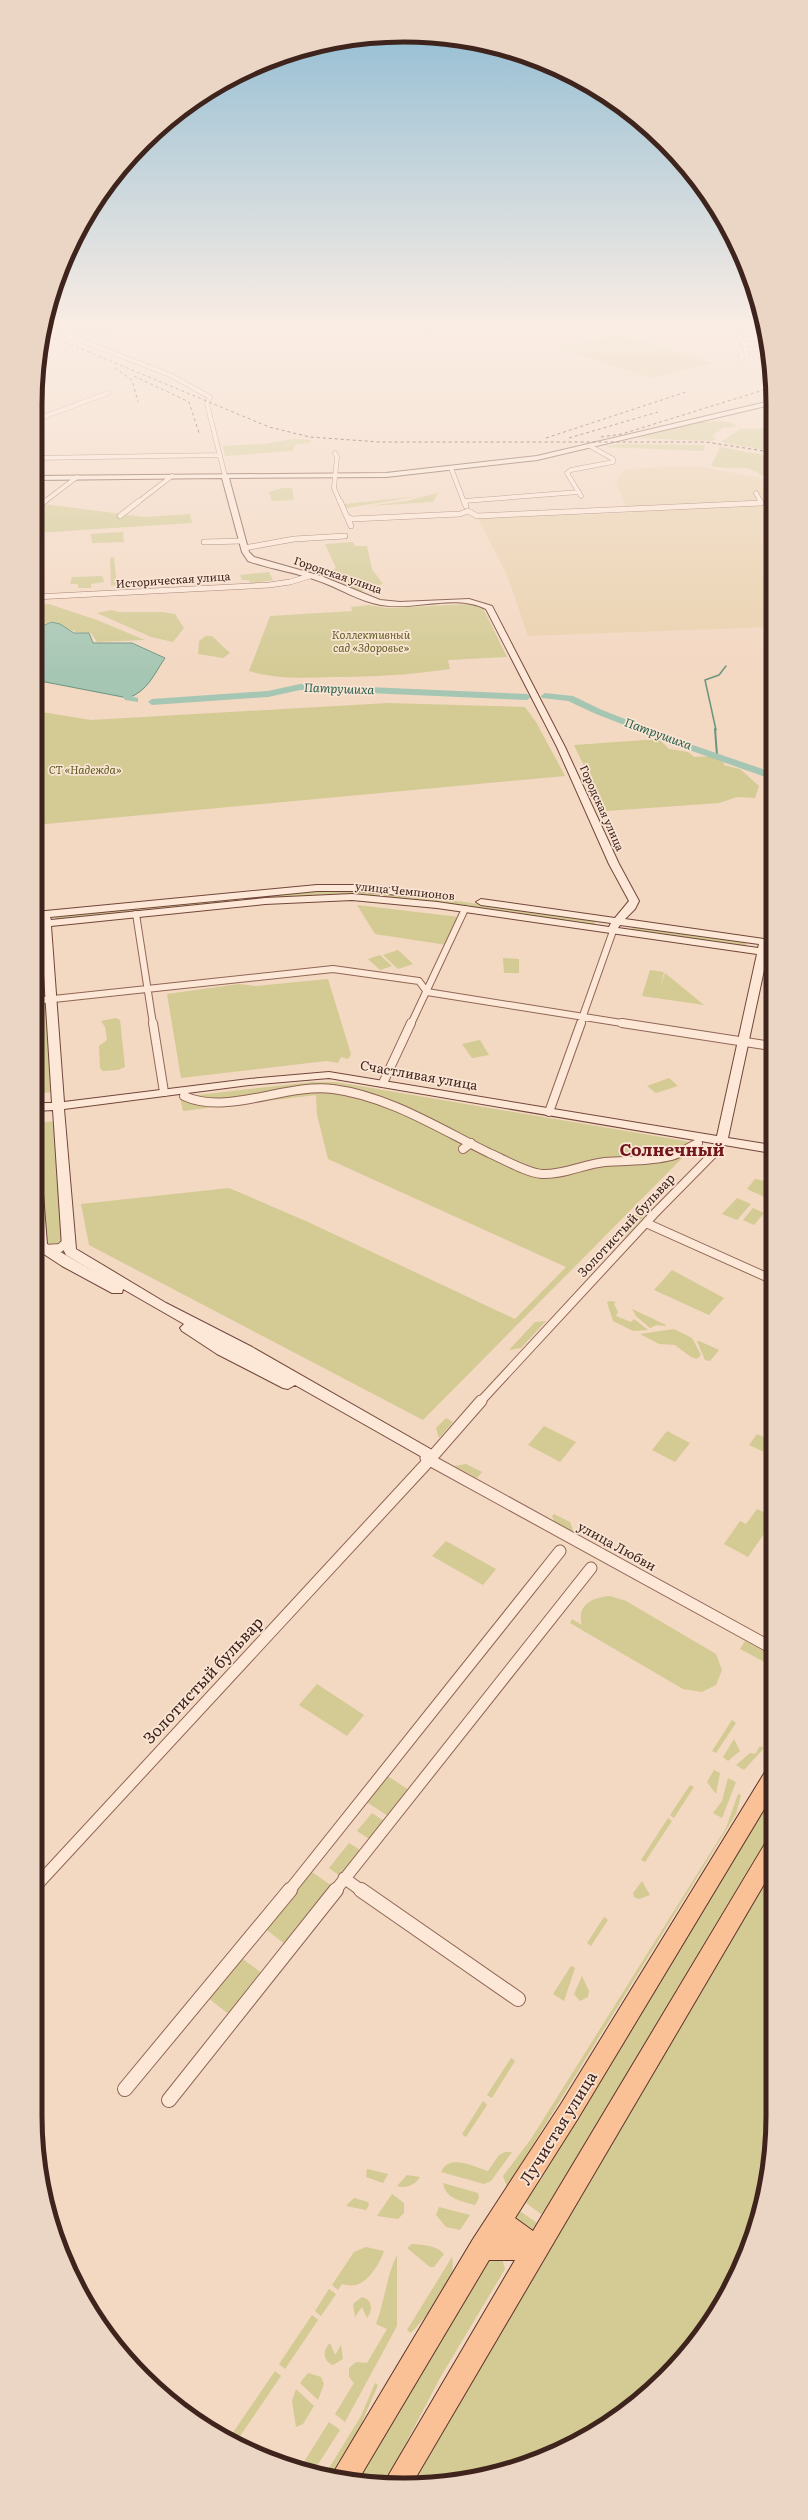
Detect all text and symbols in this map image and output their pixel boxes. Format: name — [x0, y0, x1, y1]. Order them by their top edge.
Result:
street label: Городская улица — [292, 551, 385, 597]
street label: Историческая улица — [115, 567, 231, 591]
park label: Коллективный сад «Здоровье» — [332, 626, 411, 655]
water label: Патрушиха — [304, 678, 375, 698]
water label: Патрушиха — [622, 713, 695, 754]
park label: СТ «Надежда» — [49, 761, 122, 777]
street label: Городская улица — [577, 762, 629, 853]
street label: улица Чемпионов — [355, 877, 456, 903]
street label: Счастливая улица — [359, 1055, 479, 1094]
district label: Солнечный — [619, 1136, 725, 1161]
street label: Золотистый бульвар — [573, 1169, 679, 1281]
street label: улица Любви — [574, 1516, 660, 1575]
street label: Золотистый бульвар — [137, 1610, 268, 1748]
street label: Лучистая улица — [512, 2066, 602, 2189]

